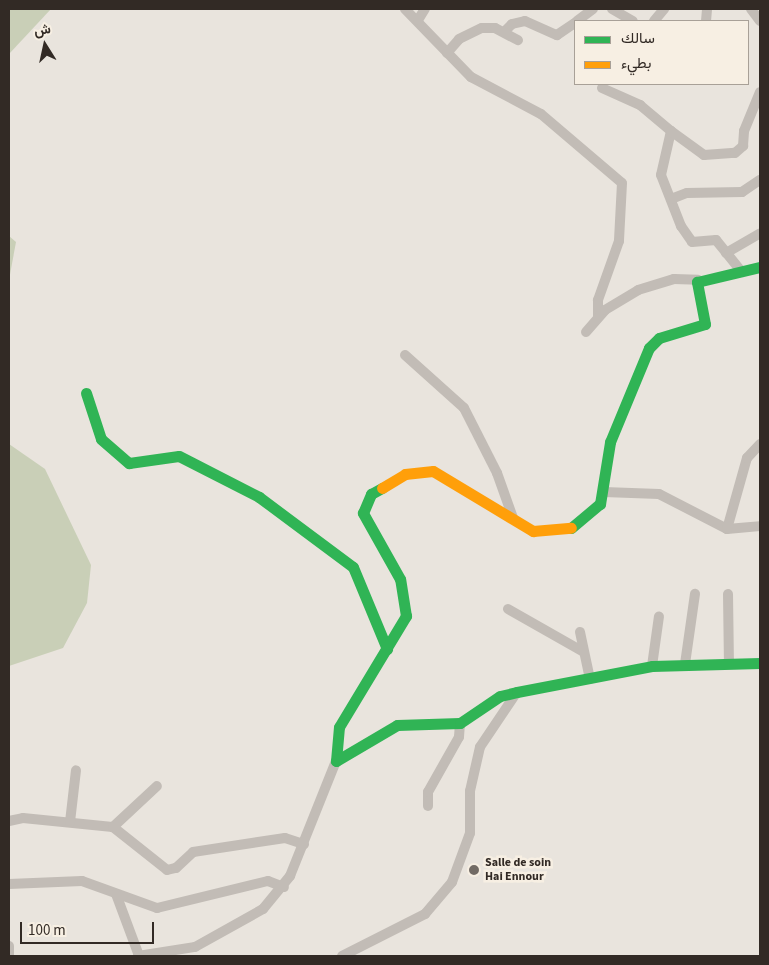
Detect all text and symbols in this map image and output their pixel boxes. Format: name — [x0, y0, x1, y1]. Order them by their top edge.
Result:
text: ش — [32, 19, 52, 42]
north arrow — [20, 20, 70, 70]
legend — [574, 20, 749, 85]
text: سالك — [621, 28, 655, 49]
text: بطيء — [621, 53, 651, 74]
place label: Salle de soin Hai Ennour — [485, 856, 551, 884]
marker: Salle de soin Hai Ennour — [467, 863, 481, 877]
scale bar — [22, 912, 156, 944]
text: 100 m — [28, 920, 66, 941]

